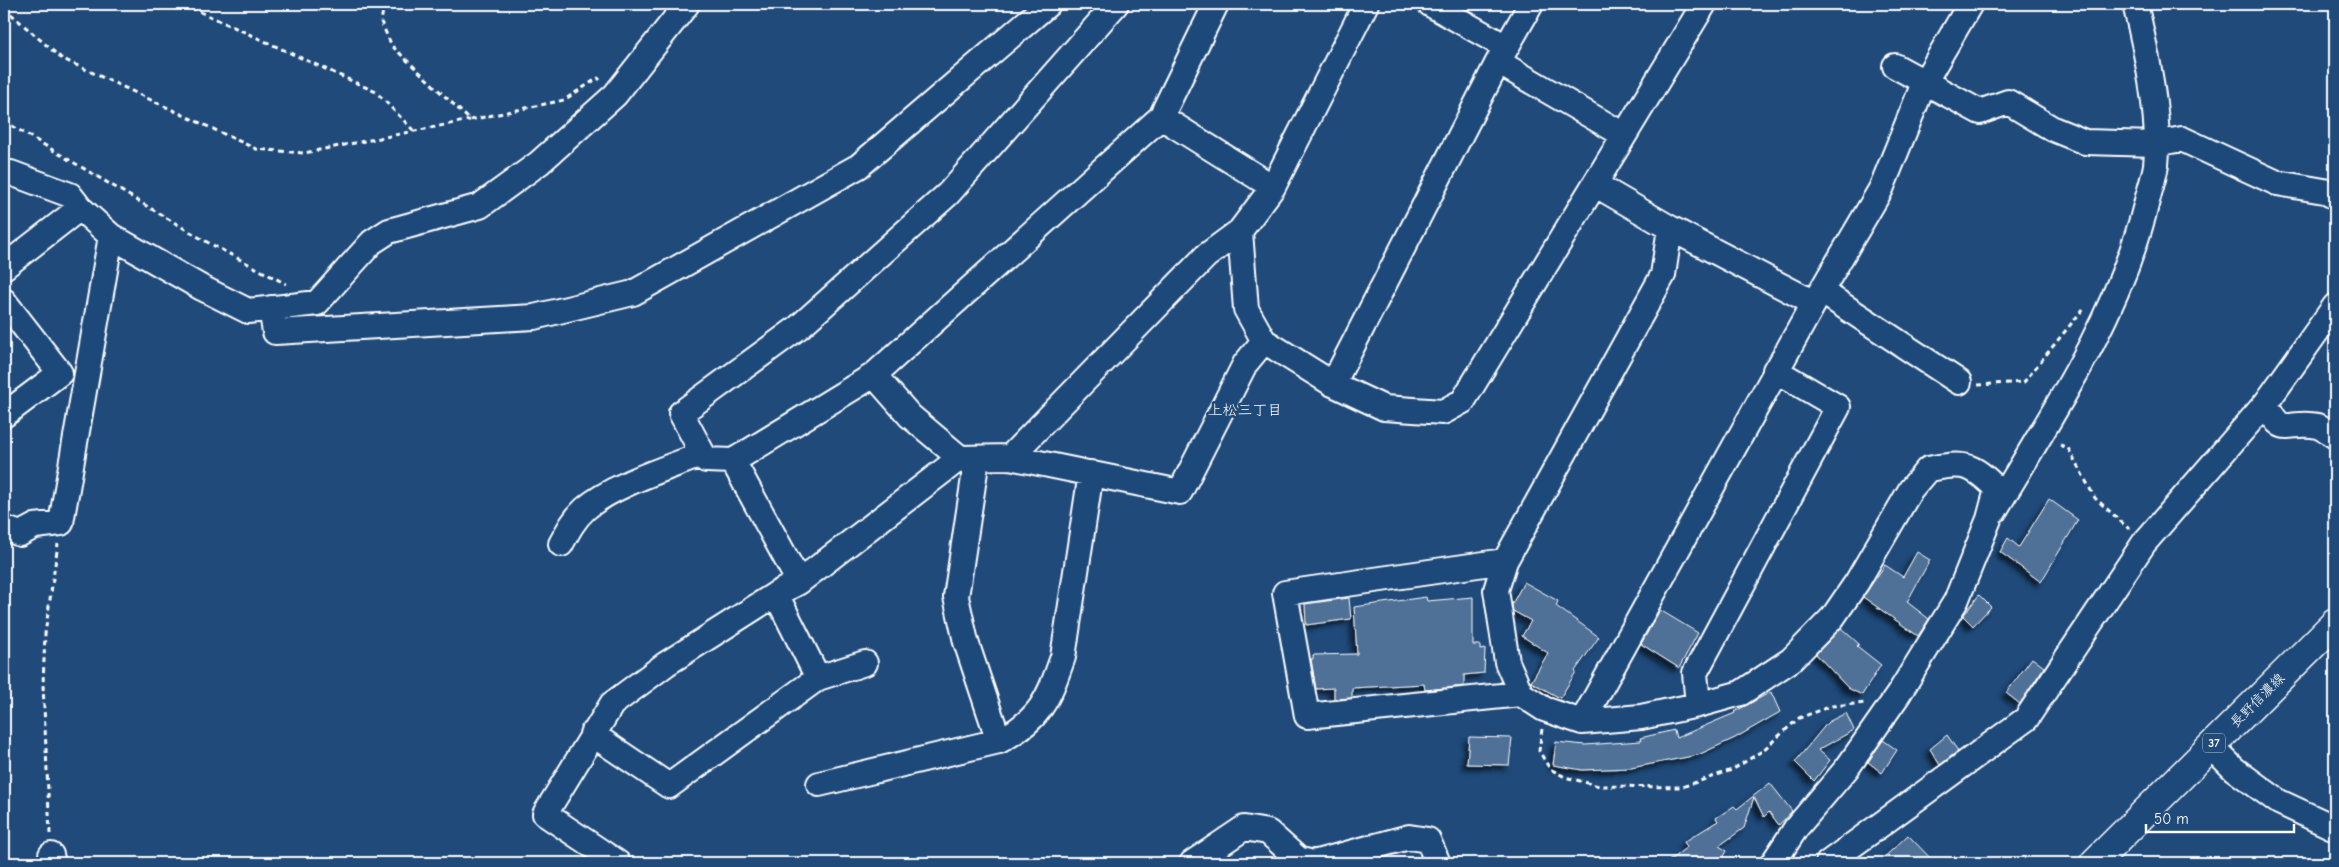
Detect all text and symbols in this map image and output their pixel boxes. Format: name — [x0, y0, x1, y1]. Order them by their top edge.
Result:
district label: 上松三丁目 — [1207, 401, 1283, 419]
street label: 長野信濃線 — [2227, 670, 2288, 731]
road number: 37 — [2203, 734, 2225, 752]
scale bar — [2146, 802, 2294, 834]
text: 50 m — [2154, 810, 2189, 828]

